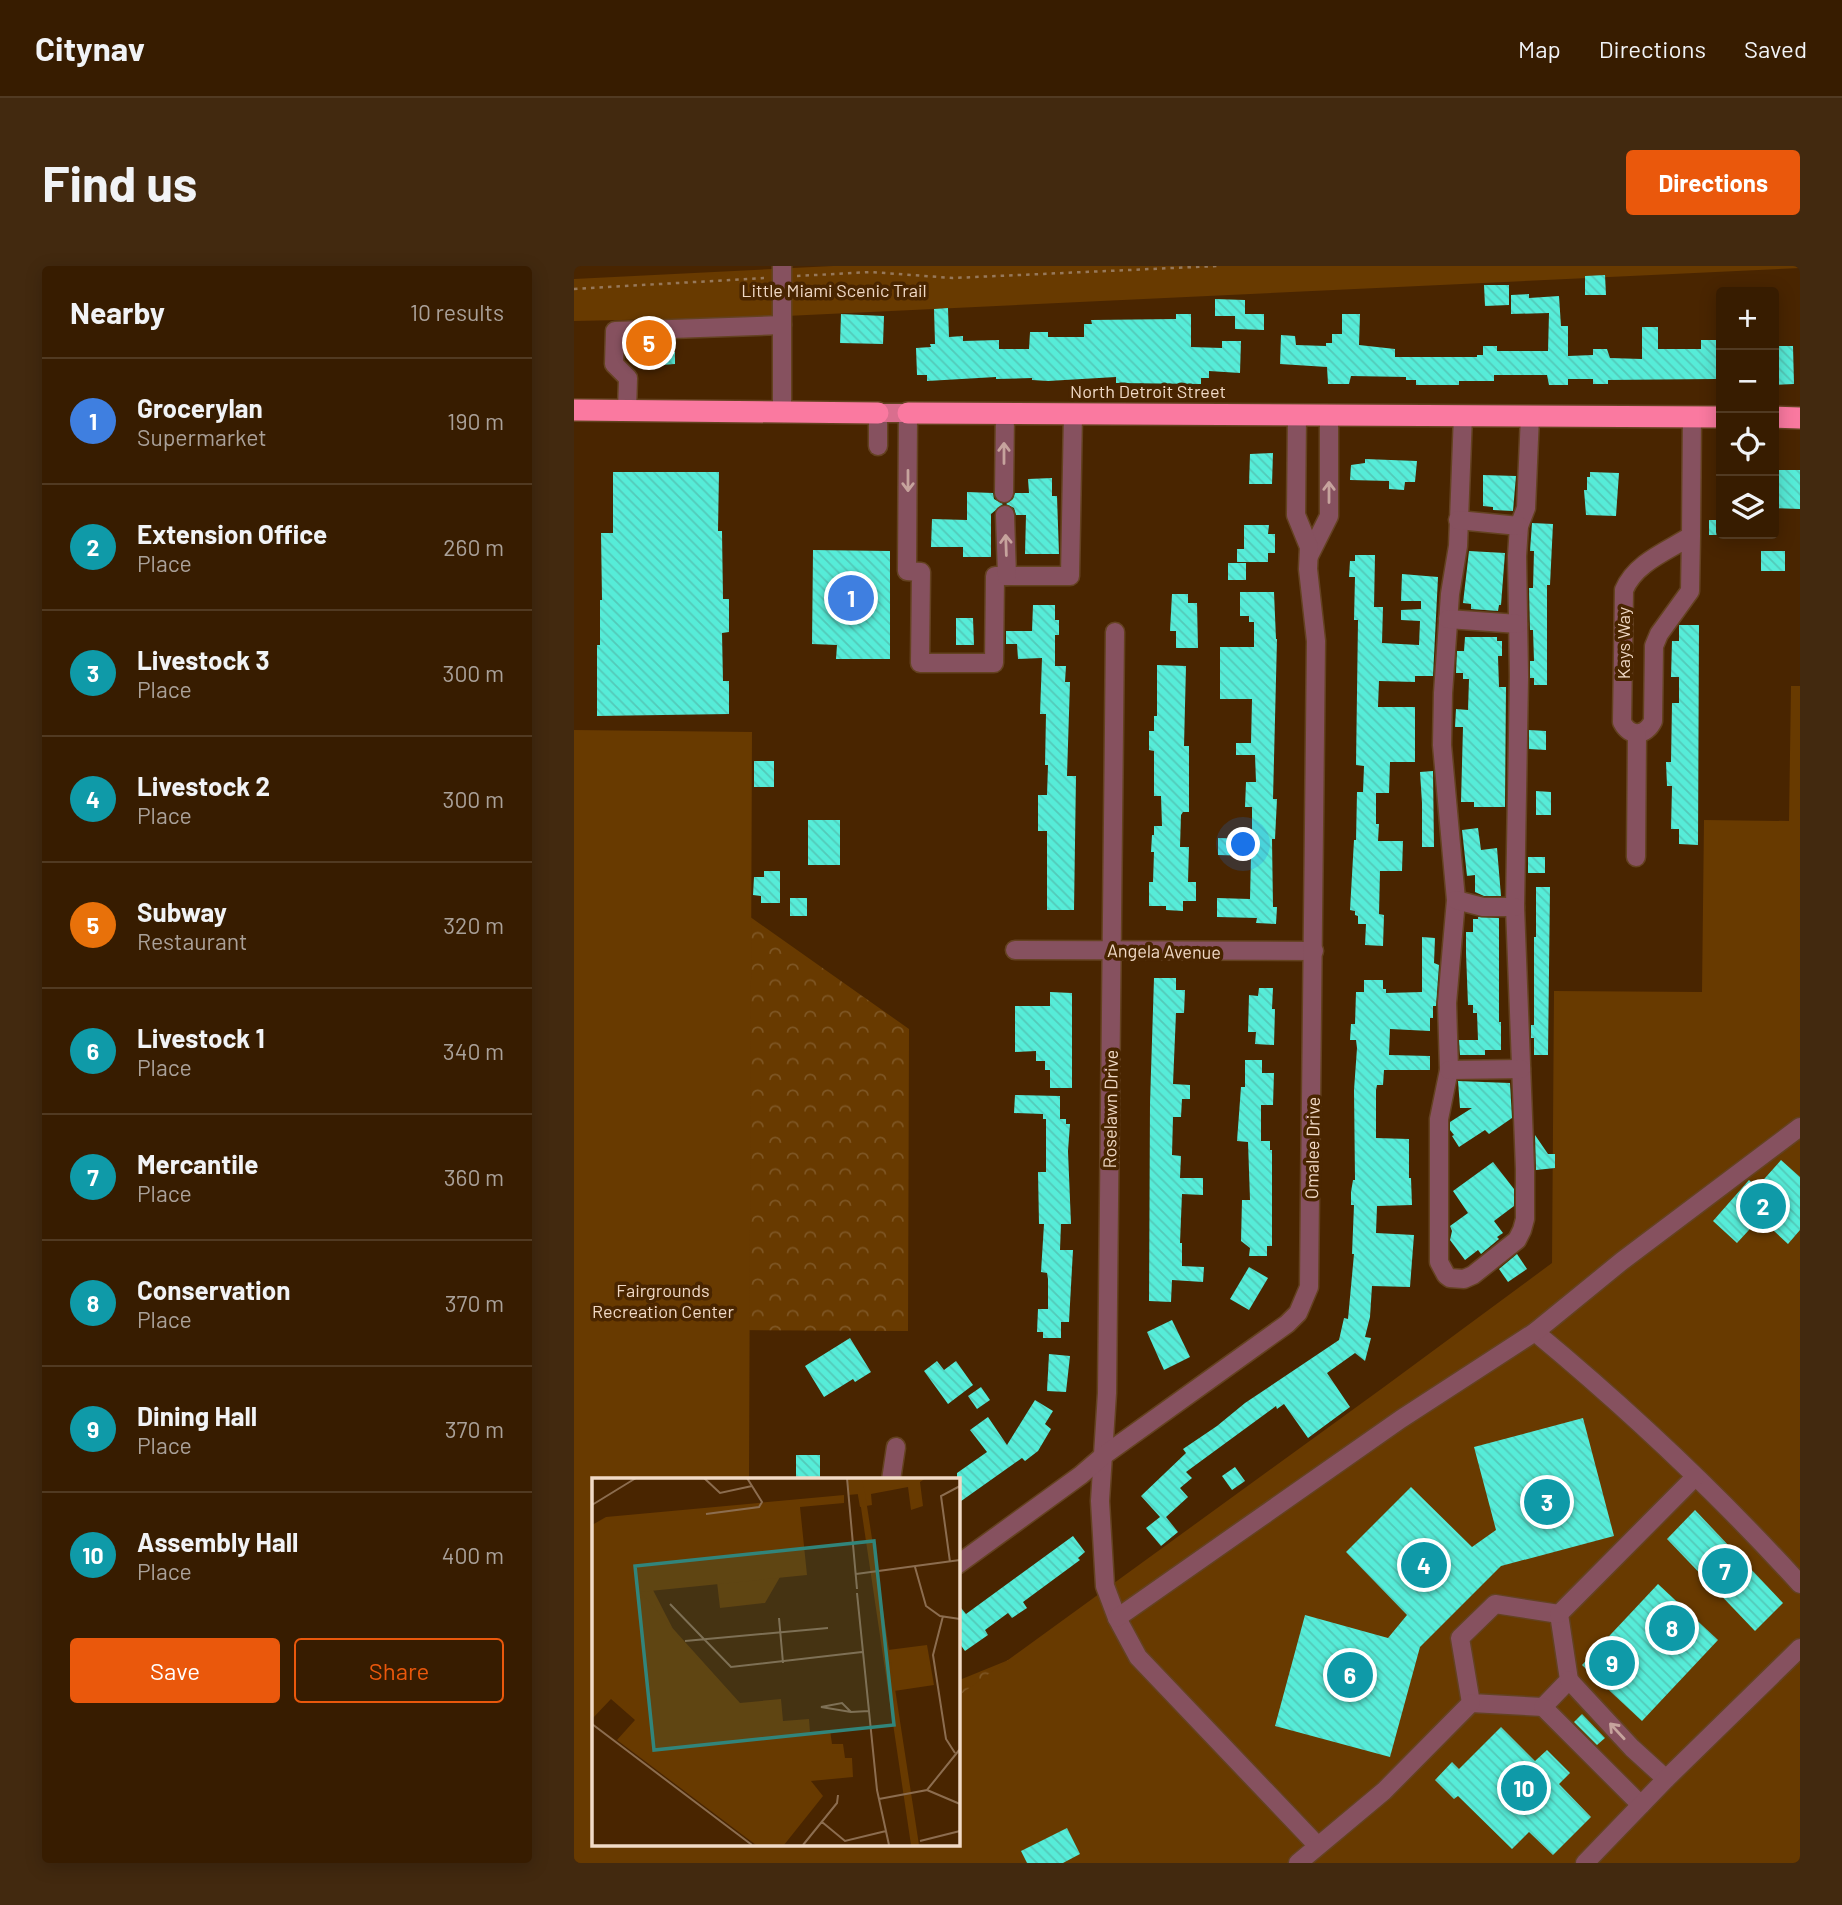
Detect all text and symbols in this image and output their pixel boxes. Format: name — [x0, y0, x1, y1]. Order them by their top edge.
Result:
text: Citynav — [35, 28, 145, 68]
text: Map — [1518, 34, 1561, 63]
text: Directions — [1599, 34, 1706, 63]
text: Saved — [1744, 34, 1807, 63]
button: Directions — [1626, 150, 1800, 215]
text: Find us — [42, 153, 197, 212]
park label: Little Miami Scenic Trail — [741, 279, 927, 301]
map controls — [1716, 287, 1779, 539]
button: + — [1716, 287, 1779, 350]
text: Nearby — [70, 294, 165, 330]
text: 10 results — [410, 298, 504, 326]
pin: 5 — [626, 317, 672, 369]
button: − — [1716, 350, 1779, 413]
street label: North Detroit Street — [1070, 380, 1226, 402]
text: Grocerylan — [137, 392, 263, 423]
text: 1 — [89, 407, 97, 435]
text: 190 m — [447, 407, 504, 435]
button: locate — [1716, 413, 1779, 476]
text: Supermarket — [137, 423, 267, 451]
one-way arrow — [998, 442, 1011, 465]
one-way arrow — [901, 470, 915, 493]
button: layers — [1716, 476, 1779, 539]
one-way arrow — [1322, 481, 1336, 504]
text: Extension Office — [137, 518, 327, 549]
text: 2 — [87, 533, 99, 561]
text: 260 m — [443, 533, 504, 561]
one-way arrow — [999, 534, 1012, 557]
text: Place — [137, 549, 192, 577]
pin: 1 — [828, 572, 874, 624]
street label: Kays Way — [1612, 607, 1634, 679]
text: Livestock 3 — [137, 644, 269, 675]
text: 3 — [87, 659, 99, 687]
text: 300 m — [443, 659, 504, 687]
text: Place — [137, 675, 192, 703]
text: Livestock 2 — [137, 770, 270, 801]
text: 4 — [86, 785, 100, 813]
text: 300 m — [443, 785, 504, 813]
text: Place — [137, 801, 192, 829]
your location — [1226, 827, 1260, 861]
text: Subway — [137, 896, 227, 927]
text: 5 — [87, 911, 99, 939]
text: 320 m — [443, 911, 504, 939]
text: Restaurant — [137, 927, 247, 955]
street label: Angela Avenue — [1107, 939, 1221, 963]
text: Livestock 1 — [137, 1022, 265, 1053]
text: 6 — [87, 1037, 99, 1065]
text: 340 m — [443, 1037, 504, 1065]
street label: Roselawn Drive — [1098, 1049, 1122, 1169]
text: Place — [137, 1053, 192, 1081]
street label: Omalee Drive — [1300, 1097, 1324, 1199]
text: Mercantile — [137, 1148, 258, 1179]
text: 7 — [87, 1163, 99, 1191]
text: 360 m — [444, 1163, 504, 1191]
text: Place — [137, 1179, 192, 1207]
pin: 2 — [1740, 1180, 1786, 1232]
text: Conservation — [137, 1274, 290, 1305]
park label: Fairgrounds Recreation Center — [592, 1279, 734, 1322]
text: 8 — [87, 1289, 99, 1317]
text: 370 m — [445, 1289, 504, 1317]
text: Place — [137, 1305, 192, 1333]
text: Dining Hall — [137, 1400, 257, 1431]
text: 9 — [87, 1415, 99, 1443]
text: 370 m — [445, 1415, 504, 1443]
text: Place — [137, 1431, 192, 1459]
pin: 3 — [1524, 1476, 1570, 1528]
inset map — [592, 1478, 959, 1846]
text: Assembly Hall — [137, 1526, 298, 1557]
pin: 4 — [1401, 1539, 1447, 1591]
text: 10 — [82, 1541, 104, 1569]
text: 400 m — [442, 1541, 504, 1569]
pin: 7 — [1702, 1545, 1748, 1597]
text: Place — [137, 1557, 192, 1585]
pin: 8 — [1649, 1602, 1695, 1654]
pin: 9 — [1589, 1637, 1635, 1689]
button: Save — [70, 1638, 280, 1703]
button: Share — [294, 1638, 504, 1703]
pin: 6 — [1327, 1649, 1373, 1701]
one-way arrow — [1609, 1723, 1626, 1740]
pin: 10 — [1501, 1762, 1547, 1814]

